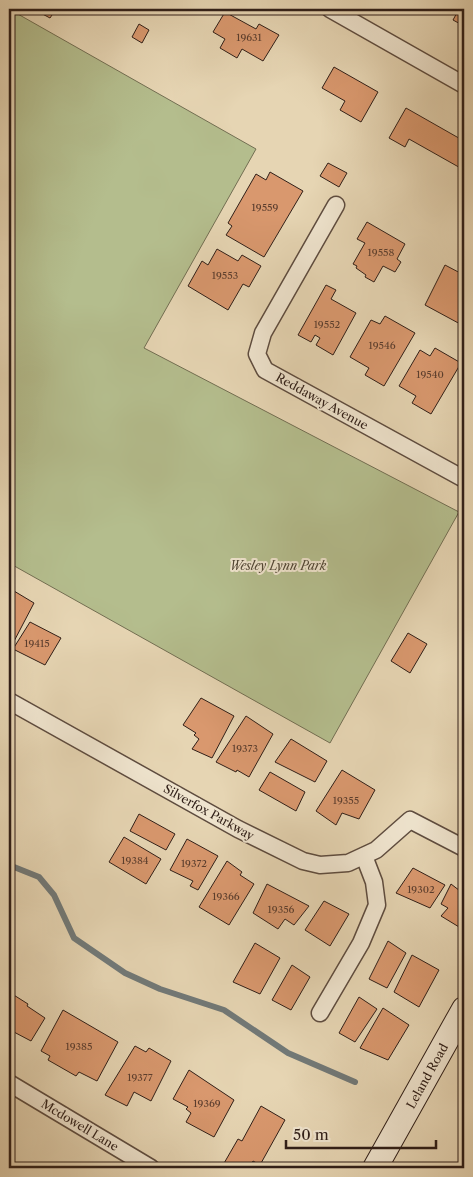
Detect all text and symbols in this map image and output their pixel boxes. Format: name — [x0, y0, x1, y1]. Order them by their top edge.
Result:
house number: 19631 — [236, 31, 263, 44]
house number: 19559 — [252, 201, 279, 214]
house number: 19558 — [368, 246, 394, 259]
house number: 19553 — [212, 269, 238, 282]
house number: 19552 — [314, 318, 341, 331]
house number: 19546 — [368, 339, 396, 352]
house number: 19540 — [416, 368, 444, 381]
street label: Reddaway Avenue — [273, 369, 371, 433]
park label: Wesley Lynn Park — [230, 558, 327, 573]
house number: 19415 — [24, 637, 50, 650]
house number: 19373 — [232, 742, 258, 755]
street label: Silverfox Parkway — [161, 781, 257, 843]
house number: 19355 — [333, 794, 359, 807]
house number: 19384 — [121, 854, 149, 867]
house number: 19372 — [181, 857, 207, 870]
house number: 19302 — [407, 883, 435, 896]
house number: 19366 — [212, 890, 240, 903]
house number: 19356 — [268, 903, 295, 916]
house number: 19385 — [66, 1040, 92, 1053]
street label: Leland Road — [403, 1040, 451, 1111]
house number: 19377 — [127, 1071, 153, 1084]
street label: Mcdowell Lane — [39, 1096, 122, 1154]
house number: 19369 — [193, 1097, 221, 1110]
scale bar — [286, 1117, 436, 1149]
text: 50 m — [293, 1125, 329, 1144]

